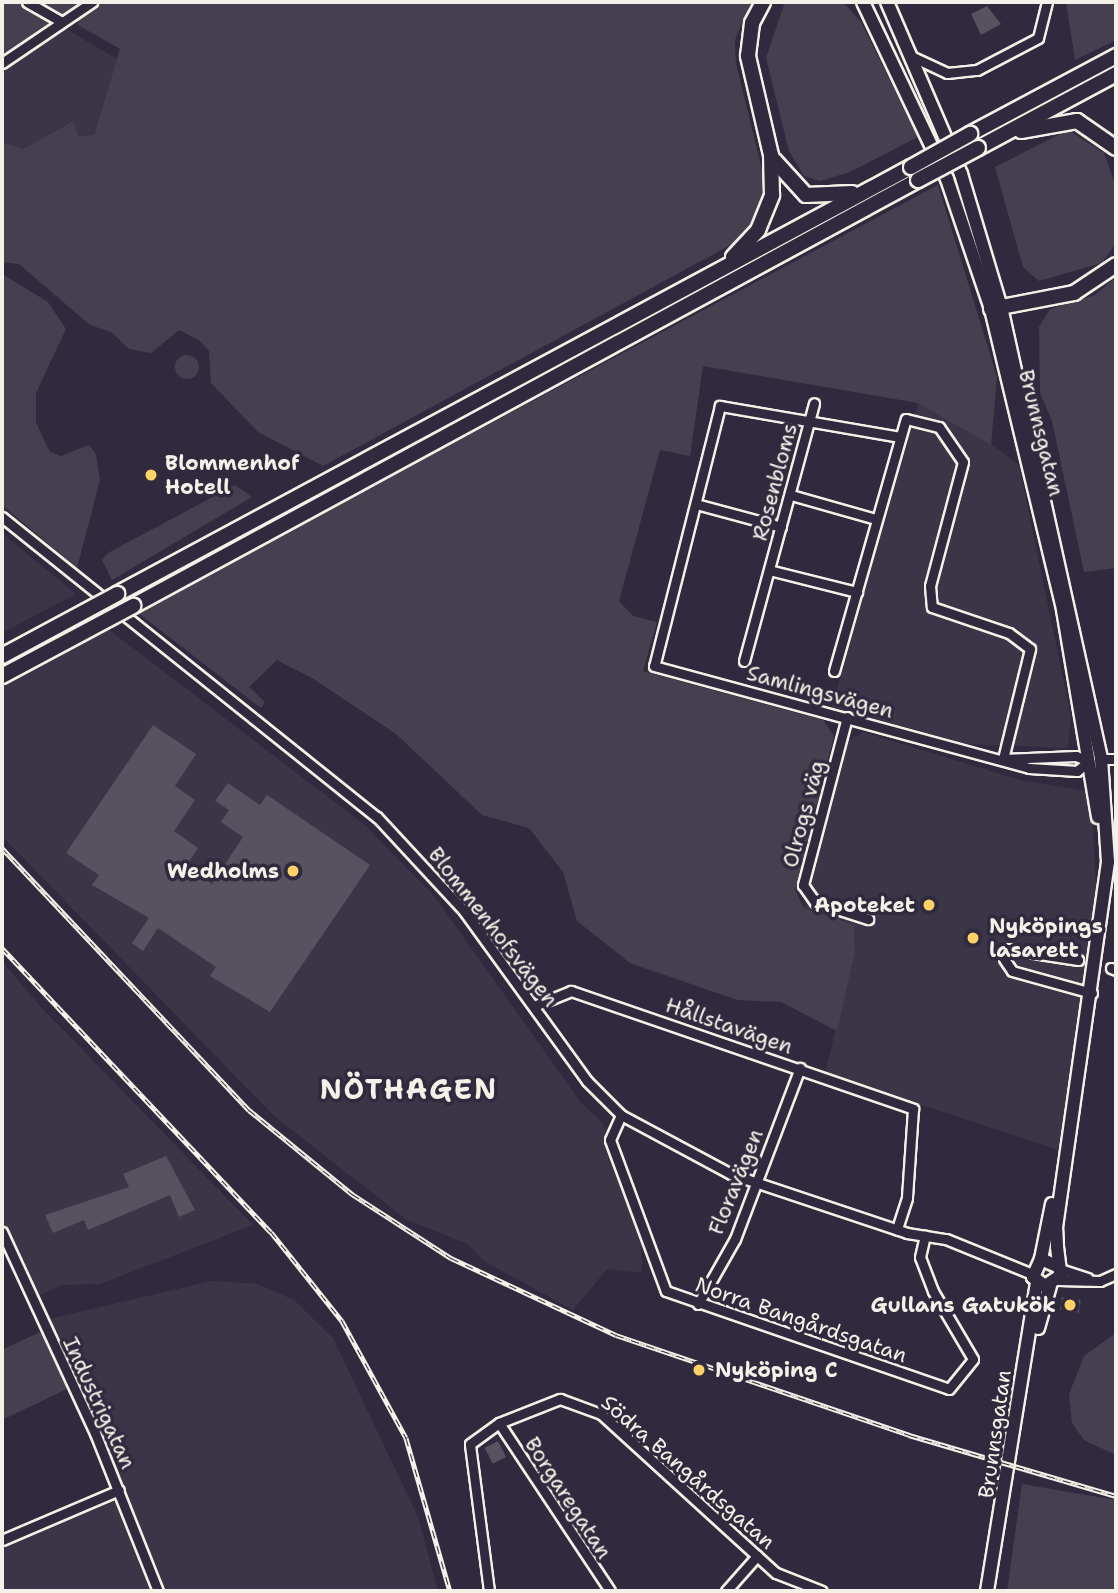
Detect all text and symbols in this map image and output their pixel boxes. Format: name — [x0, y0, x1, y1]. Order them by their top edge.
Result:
street label: Brunnsgatan — [1013, 367, 1069, 499]
street label: Rosenbloms — [747, 421, 803, 543]
place label: Blommenhof Hotell — [165, 450, 299, 500]
marker: Blommenhof Hotell — [143, 467, 159, 483]
street label: Samlingsvägen — [744, 660, 896, 724]
street label: Olrogs väg — [778, 758, 830, 870]
street label: Blommenhofsvägen — [423, 842, 563, 1012]
place label: Wedholms — [167, 858, 279, 884]
marker: Wedholms — [285, 863, 301, 879]
place label: Apoteket — [814, 892, 915, 918]
marker: Apoteket — [921, 897, 937, 913]
place label: Nyköpings lasarett — [989, 913, 1103, 963]
marker: Nyköpings lasarett — [963, 928, 983, 948]
street label: Hållstavägen — [662, 993, 796, 1059]
district label: NÖTHAGEN — [321, 1072, 497, 1106]
street label: Floravägen — [703, 1126, 769, 1238]
street label: Norra Bangårdsgatan — [692, 1272, 910, 1368]
place label: Gullans Gatukök — [871, 1292, 1056, 1318]
marker: Gullans Gatukök — [1062, 1297, 1078, 1313]
street label: Industrigatan — [57, 1333, 141, 1473]
place label: Nyköping C — [715, 1357, 838, 1383]
marker: Nyköping C — [689, 1360, 709, 1380]
street label: Brunnsgatan — [974, 1368, 1016, 1500]
street label: Södra Bangårdsgatan — [596, 1390, 780, 1554]
street label: Borgaregatan — [519, 1432, 617, 1564]

